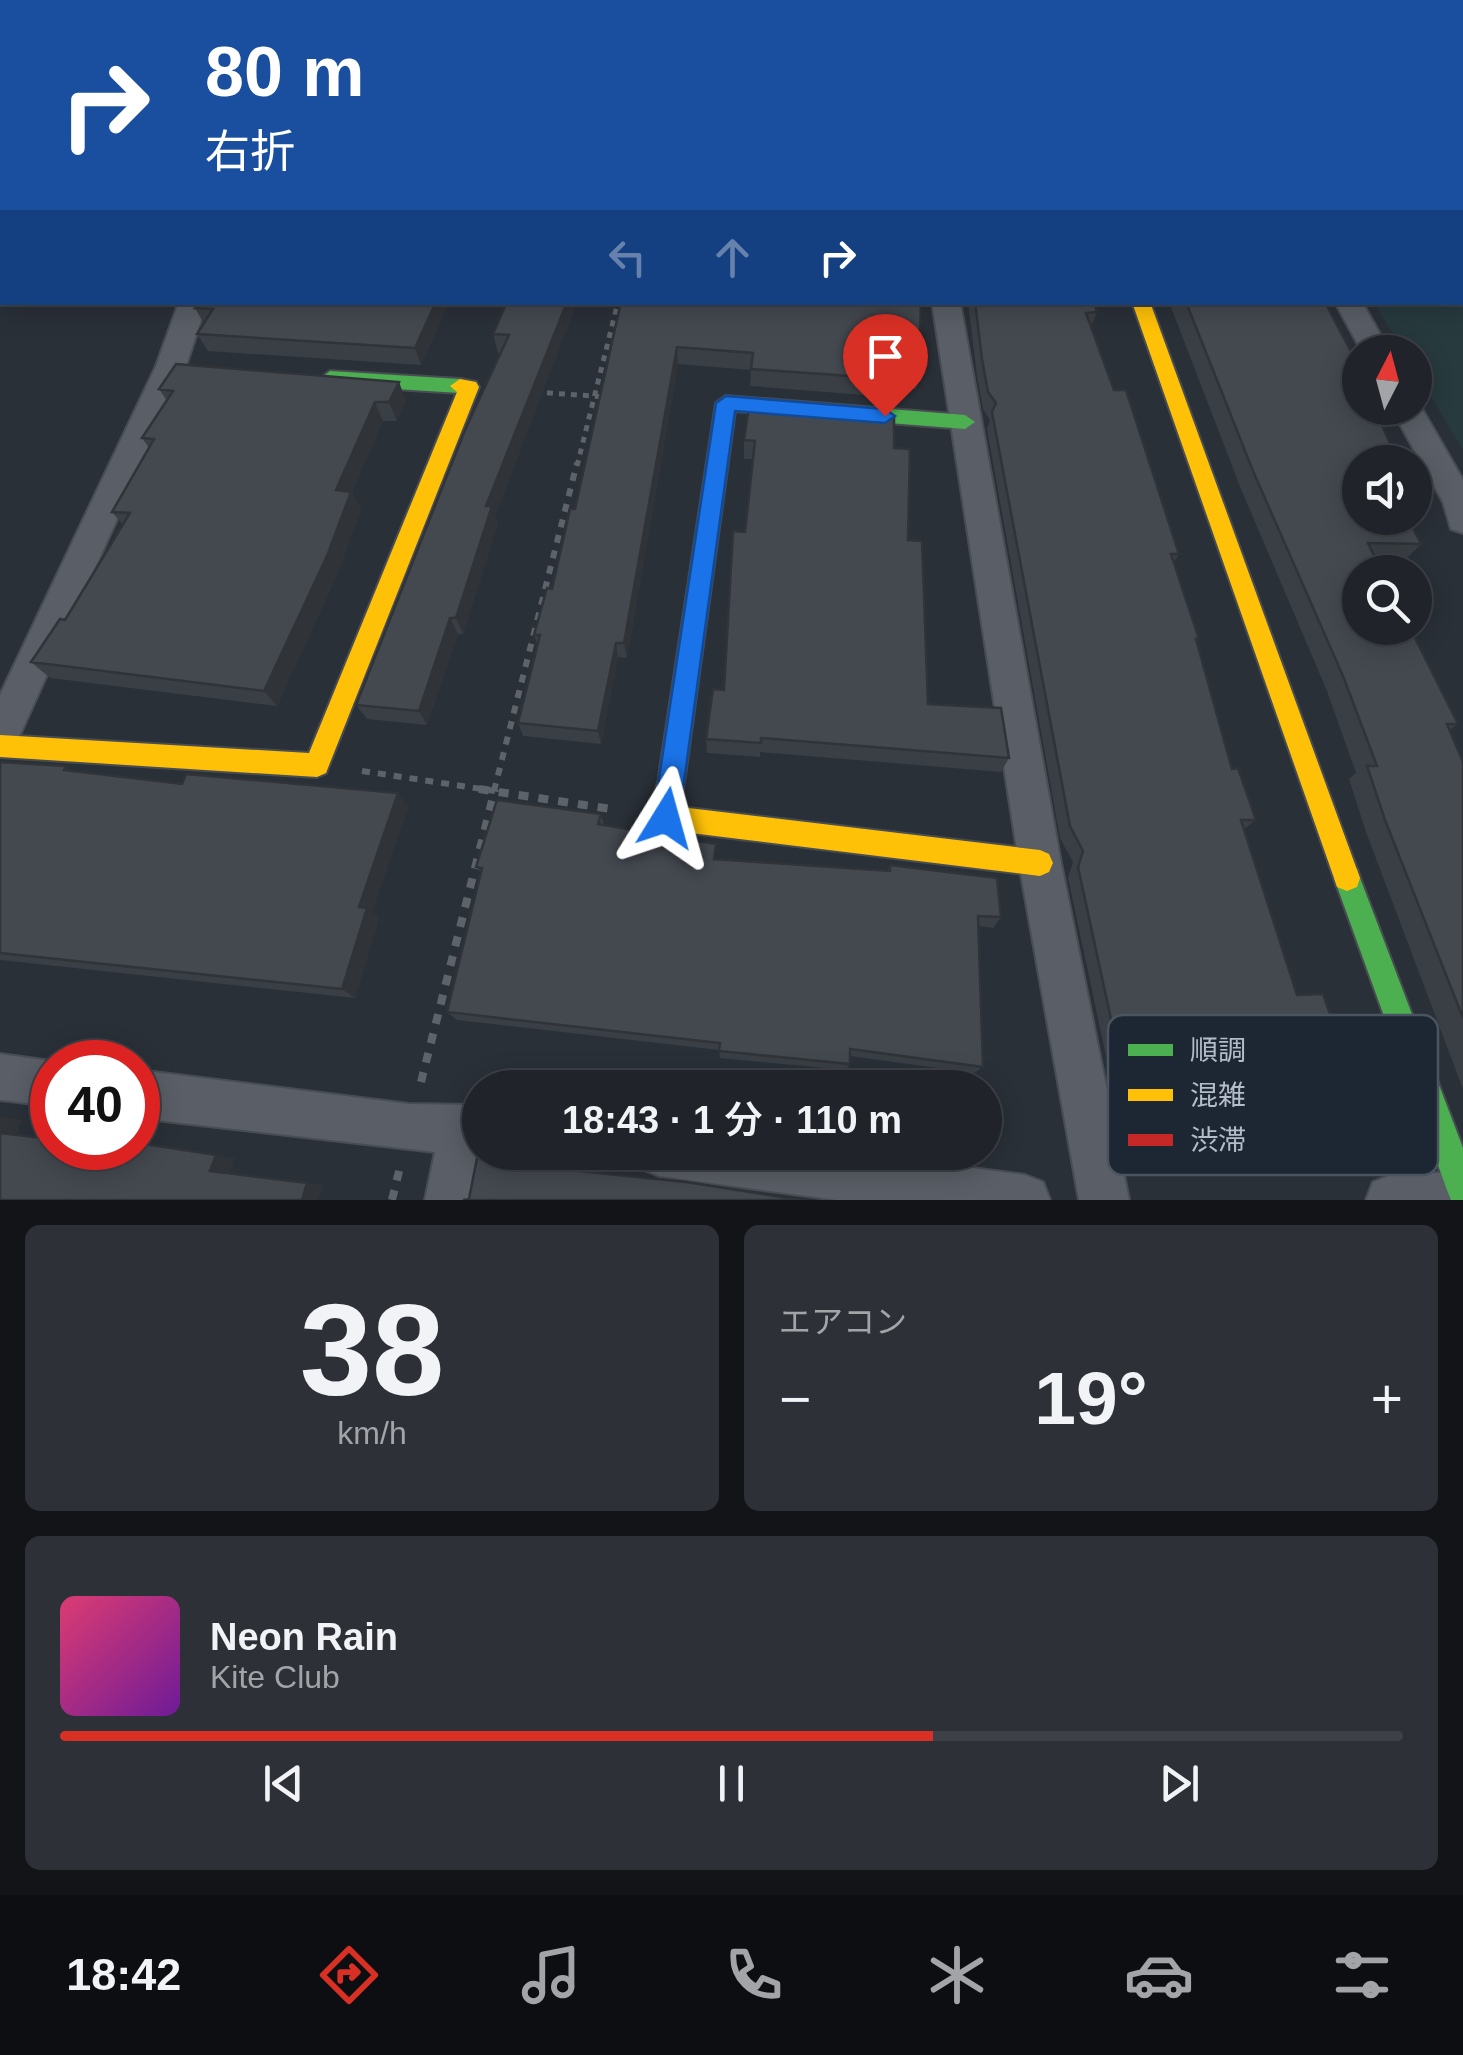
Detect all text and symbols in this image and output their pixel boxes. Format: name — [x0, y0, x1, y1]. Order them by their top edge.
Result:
text: 80 m — [205, 33, 365, 111]
icon: right — [40, 40, 170, 170]
text: 右折 — [205, 126, 295, 177]
icon: left — [600, 230, 655, 285]
icon: ahead — [705, 230, 760, 285]
icon: right — [810, 230, 865, 285]
pin — [843, 314, 928, 417]
icon: arrive — [858, 329, 913, 384]
north arrow — [1342, 335, 1432, 425]
map controls — [1342, 335, 1432, 645]
button: sound — [1342, 445, 1432, 535]
button: search — [1342, 555, 1432, 645]
position arrow — [614, 766, 718, 870]
legend — [1108, 1015, 1438, 1175]
text: 順調 — [1190, 1035, 1246, 1066]
speed limit sign: 40 — [30, 1040, 160, 1170]
text: 混雑 — [1190, 1080, 1246, 1111]
text: 18:43 · 1 分 · 110 m — [562, 1099, 902, 1141]
text: 渋滞 — [1190, 1125, 1246, 1156]
text: 38 — [300, 1277, 444, 1423]
text: エアコン — [779, 1304, 907, 1340]
text: 19° — [1034, 1356, 1148, 1440]
text: − — [779, 1368, 811, 1430]
text: + — [1371, 1368, 1403, 1430]
text: km/h — [337, 1415, 407, 1451]
text: Neon Rain — [210, 1616, 398, 1658]
text: Kite Club — [210, 1659, 340, 1695]
icon: previous — [256, 1756, 311, 1811]
icon: pause — [704, 1756, 759, 1811]
icon: next — [1152, 1756, 1207, 1811]
icon: directions — [314, 1940, 384, 2010]
icon: music — [516, 1940, 586, 2010]
icon: phone — [719, 1940, 789, 2010]
icon: climate — [922, 1940, 992, 2010]
icon: car — [1124, 1940, 1194, 2010]
icon: filters — [1327, 1940, 1397, 2010]
text: 18:42 — [66, 1949, 181, 2000]

